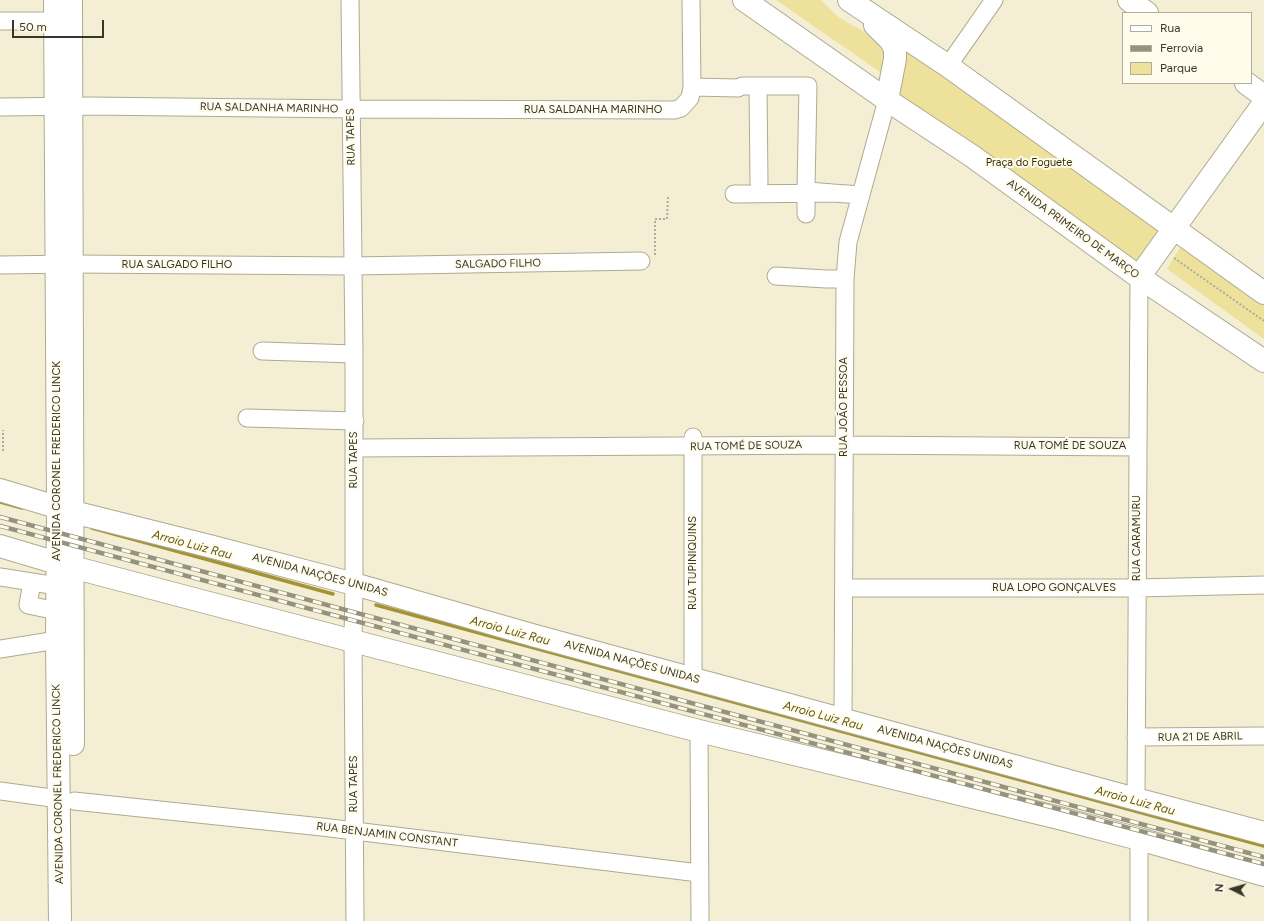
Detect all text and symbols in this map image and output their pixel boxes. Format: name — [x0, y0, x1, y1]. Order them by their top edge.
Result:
scale bar — [14, 12, 106, 38]
legend — [1122, 12, 1252, 84]
text: 50 m — [19, 20, 47, 34]
text: Rua — [1160, 21, 1180, 35]
text: Ferrovia — [1160, 41, 1203, 55]
text: Parque — [1160, 61, 1197, 75]
street label: RUA SALDANHA MARINHO — [200, 100, 338, 116]
street label: RUA SALDANHA MARINHO — [524, 103, 662, 117]
street label: RUA TAPES — [344, 108, 358, 166]
park label: Praça do Foguete — [986, 156, 1072, 170]
street label: AVENIDA PRIMEIRO DE MARÇO — [1004, 177, 1142, 281]
street label: SALGADO FILHO — [455, 257, 541, 271]
street label: RUA SALGADO FILHO — [122, 258, 232, 272]
street label: RUA JOÃO PESSOA — [837, 357, 851, 457]
street label: AVENIDA CORONEL FREDERICO LINCK — [50, 361, 64, 561]
street label: RUA TAPES — [347, 431, 361, 489]
street label: RUA TOMÉ DE SOUZA — [690, 438, 802, 454]
street label: RUA TOMÉ DE SOUZA — [1014, 439, 1126, 453]
street label: RUA CARAMURU — [1130, 495, 1144, 581]
street label: RUA TUPINIQUINS — [686, 516, 700, 610]
water label: Arroio Luiz Rau — [151, 527, 233, 563]
street label: AVENIDA NAÇÕES UNIDAS — [251, 551, 389, 599]
street label: RUA LOPO GONÇALVES — [992, 581, 1116, 595]
water label: Arroio Luiz Rau — [469, 613, 551, 649]
street label: AVENIDA NAÇÕES UNIDAS — [563, 638, 701, 686]
street label: AVENIDA CORONEL FREDERICO LINCK — [50, 684, 66, 884]
water label: Arroio Luiz Rau — [782, 698, 864, 734]
street label: AVENIDA NAÇÕES UNIDAS — [876, 723, 1014, 771]
street label: RUA 21 DE ABRIL — [1157, 730, 1243, 744]
street label: RUA TAPES — [347, 755, 361, 813]
water label: Arroio Luiz Rau — [1094, 783, 1176, 819]
street label: RUA BENJAMIN CONSTANT — [316, 820, 458, 850]
north arrow — [1212, 869, 1252, 909]
text: N — [1213, 883, 1226, 893]

